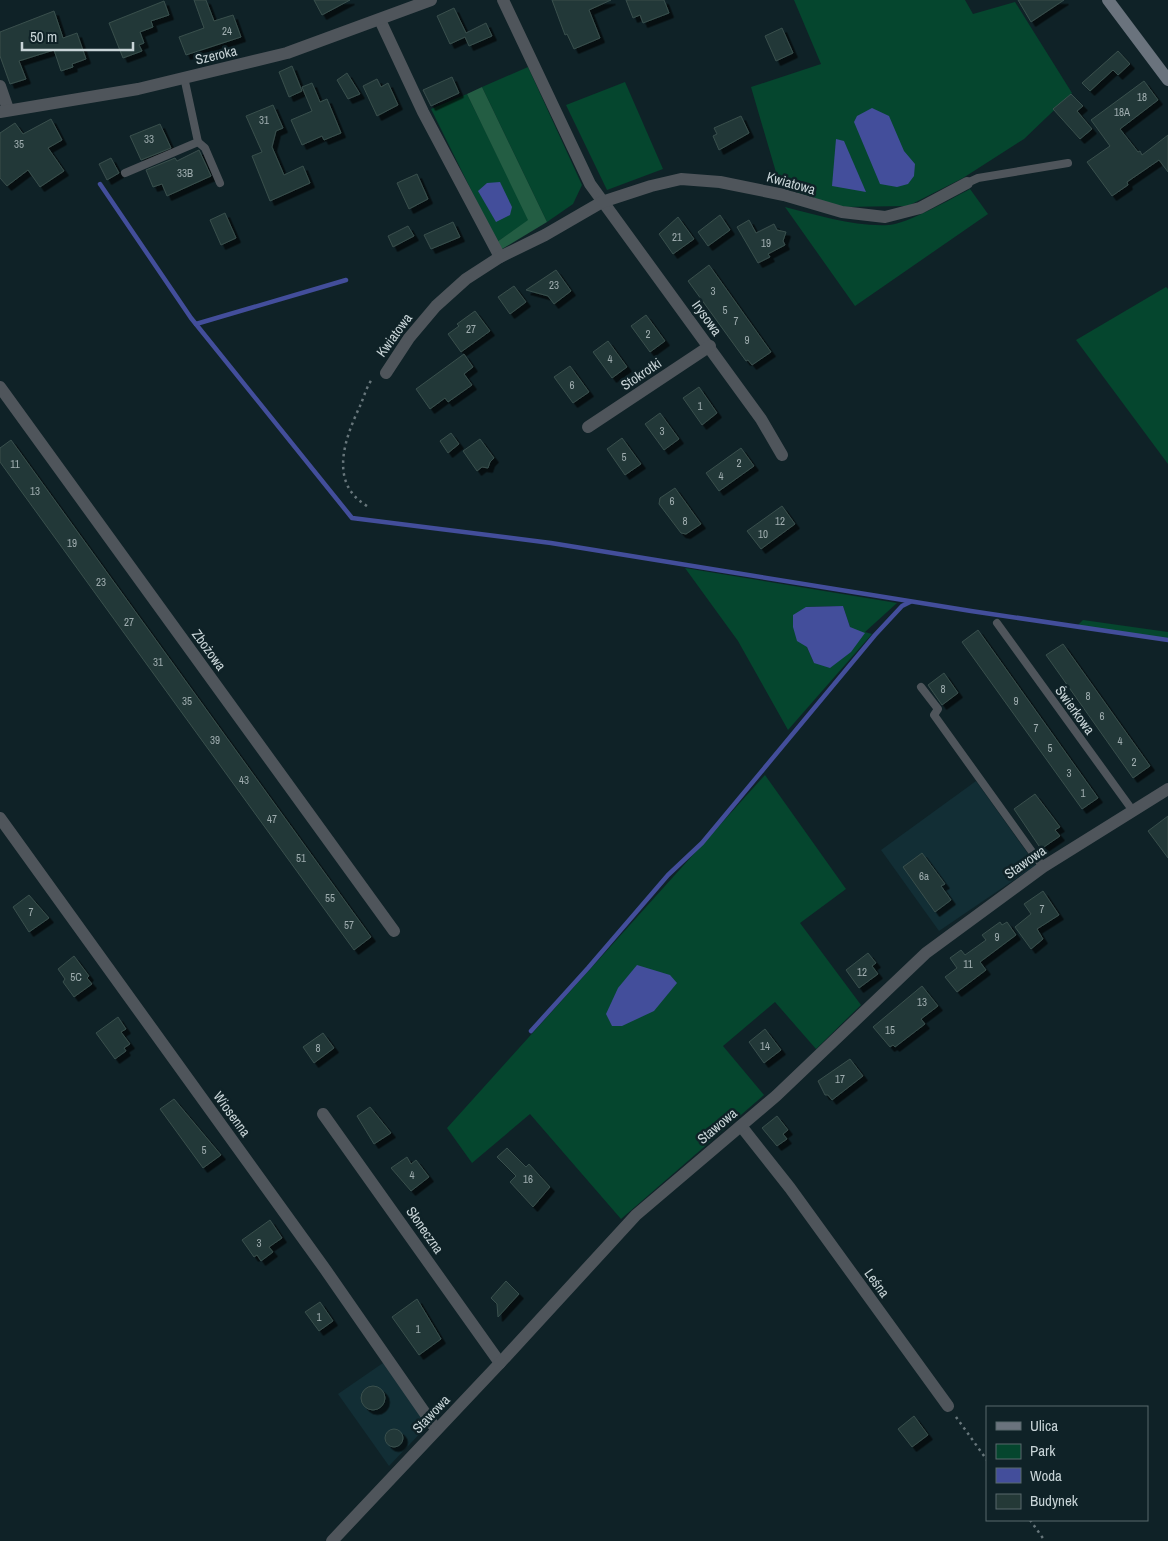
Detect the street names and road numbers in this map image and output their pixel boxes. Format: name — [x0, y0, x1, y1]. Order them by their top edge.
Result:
street label: Szeroka — [193, 41, 239, 69]
street label: Kwiatowa — [765, 167, 818, 199]
street label: Irysowa — [688, 297, 726, 340]
street label: Kwiatowa — [372, 309, 416, 360]
street label: Stokrotki — [617, 354, 665, 394]
street label: Zbożowa — [188, 626, 230, 675]
street label: Świerkowa — [1051, 682, 1099, 738]
street label: Stawowa — [1001, 841, 1050, 883]
street label: Wiosenna — [210, 1088, 255, 1141]
street label: Stawowa — [693, 1104, 741, 1148]
street label: Słoneczna — [402, 1203, 448, 1258]
street label: Leśna — [861, 1265, 894, 1301]
street label: Stawowa — [408, 1391, 454, 1437]

